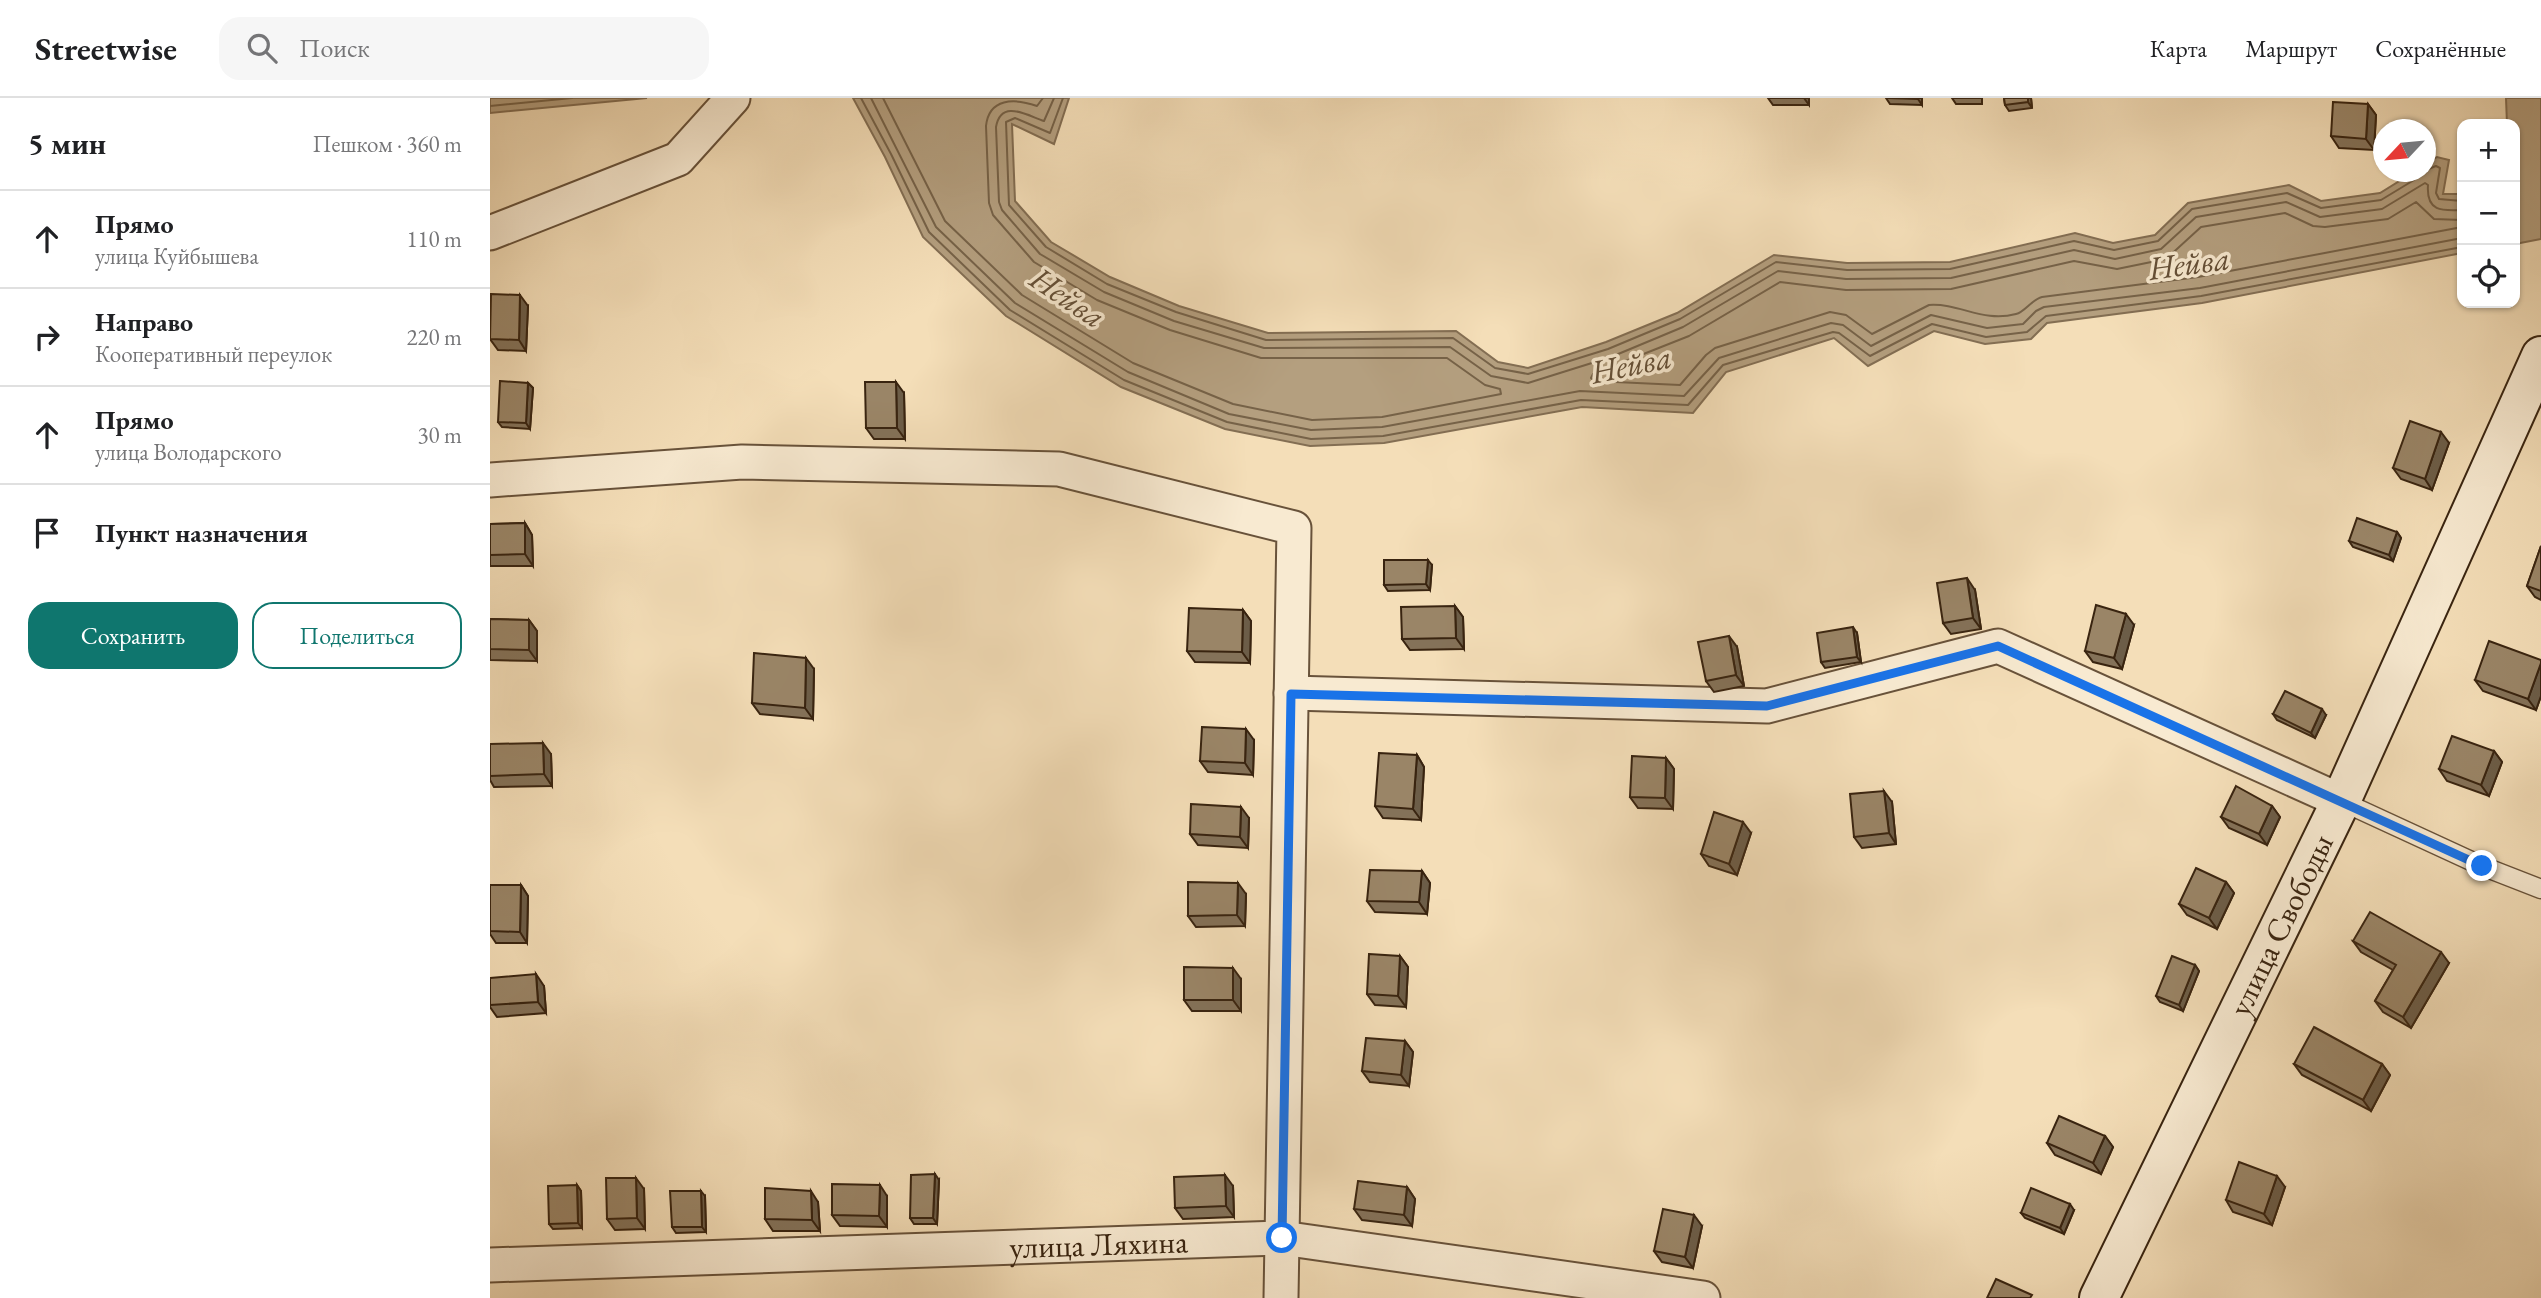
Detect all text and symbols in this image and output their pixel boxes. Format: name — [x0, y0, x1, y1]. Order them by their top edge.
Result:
search box — [219, 17, 709, 80]
text: Streetwise — [35, 27, 177, 70]
icon: search — [243, 29, 281, 67]
text: Поиск — [299, 31, 370, 65]
text: Карта — [2150, 33, 2207, 64]
text: Маршрут — [2245, 33, 2337, 64]
text: Сохранённые — [2375, 33, 2506, 64]
north arrow — [2373, 119, 2436, 182]
map controls — [2457, 119, 2520, 308]
button: + — [2457, 119, 2520, 182]
text: 5 мин — [28, 124, 106, 163]
text: Пешком · 360 m — [313, 129, 462, 159]
button: − — [2457, 182, 2520, 245]
text: Прямо — [95, 207, 174, 241]
icon: ahead — [28, 220, 66, 258]
text: 110 m — [406, 224, 462, 254]
water label: Нейва — [2145, 236, 2232, 290]
text: улица Куйбышева — [95, 241, 259, 271]
button: locate — [2457, 245, 2520, 308]
water label: Нейва — [1021, 256, 1114, 338]
text: Направо — [95, 305, 193, 339]
icon: right — [28, 318, 66, 356]
text: 220 m — [406, 322, 462, 352]
water label: Нейва — [1586, 334, 1675, 394]
text: Кооперативный переулок — [95, 339, 332, 369]
text: Прямо — [95, 403, 174, 437]
icon: ahead — [28, 416, 66, 454]
text: 30 m — [417, 420, 462, 450]
text: улица Володарского — [95, 437, 282, 467]
icon: arrive — [28, 514, 66, 552]
text: Пункт назначения — [95, 516, 308, 550]
button: Сохранить — [28, 602, 238, 669]
button: Поделиться — [252, 602, 462, 669]
street label: улица Свободы — [2219, 827, 2343, 1023]
route end — [2466, 850, 2497, 881]
street label: улица Ляхина — [1009, 1220, 1189, 1268]
route start — [1266, 1222, 1297, 1253]

